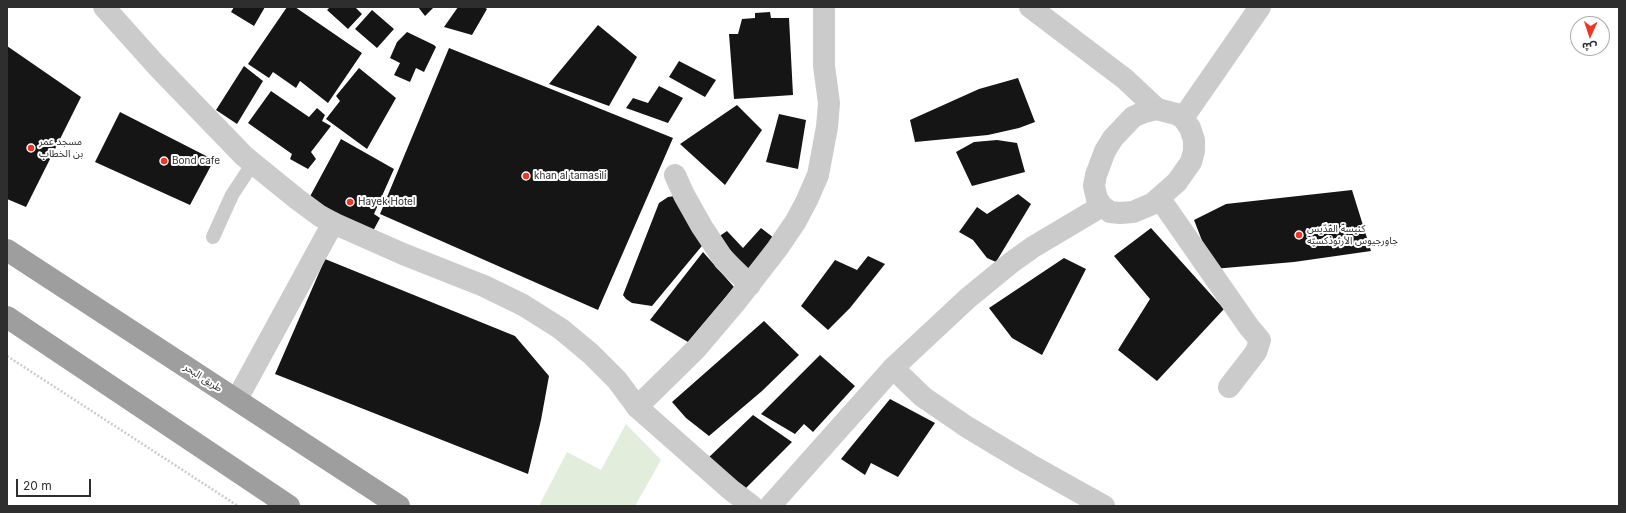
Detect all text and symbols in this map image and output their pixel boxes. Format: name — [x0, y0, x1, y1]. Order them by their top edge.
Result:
north arrow — [1570, 16, 1610, 56]
text: ش — [1582, 40, 1597, 54]
place label: مسجد عمر بن الخطاب — [39, 136, 83, 160]
marker: مسجد عمر بن الخطاب — [26, 143, 36, 153]
place label: Bond cafe — [172, 155, 220, 167]
marker: Bond cafe — [159, 156, 169, 166]
place label: khan al tamasili — [534, 170, 606, 182]
marker: khan al tamasili — [521, 171, 531, 181]
place label: Hayek Hotel — [358, 196, 415, 208]
marker: Hayek Hotel — [345, 197, 355, 207]
place label: كنيسة القدّيس جاورجيوس الأرثوذكسيّة — [1307, 223, 1398, 246]
marker: كنيسة القدّيس جاورجيوس الأرثوذكسيّة — [1294, 230, 1304, 240]
street label: طريق البحر — [182, 361, 224, 395]
scale bar — [18, 471, 93, 497]
text: 20 m — [23, 478, 52, 493]

